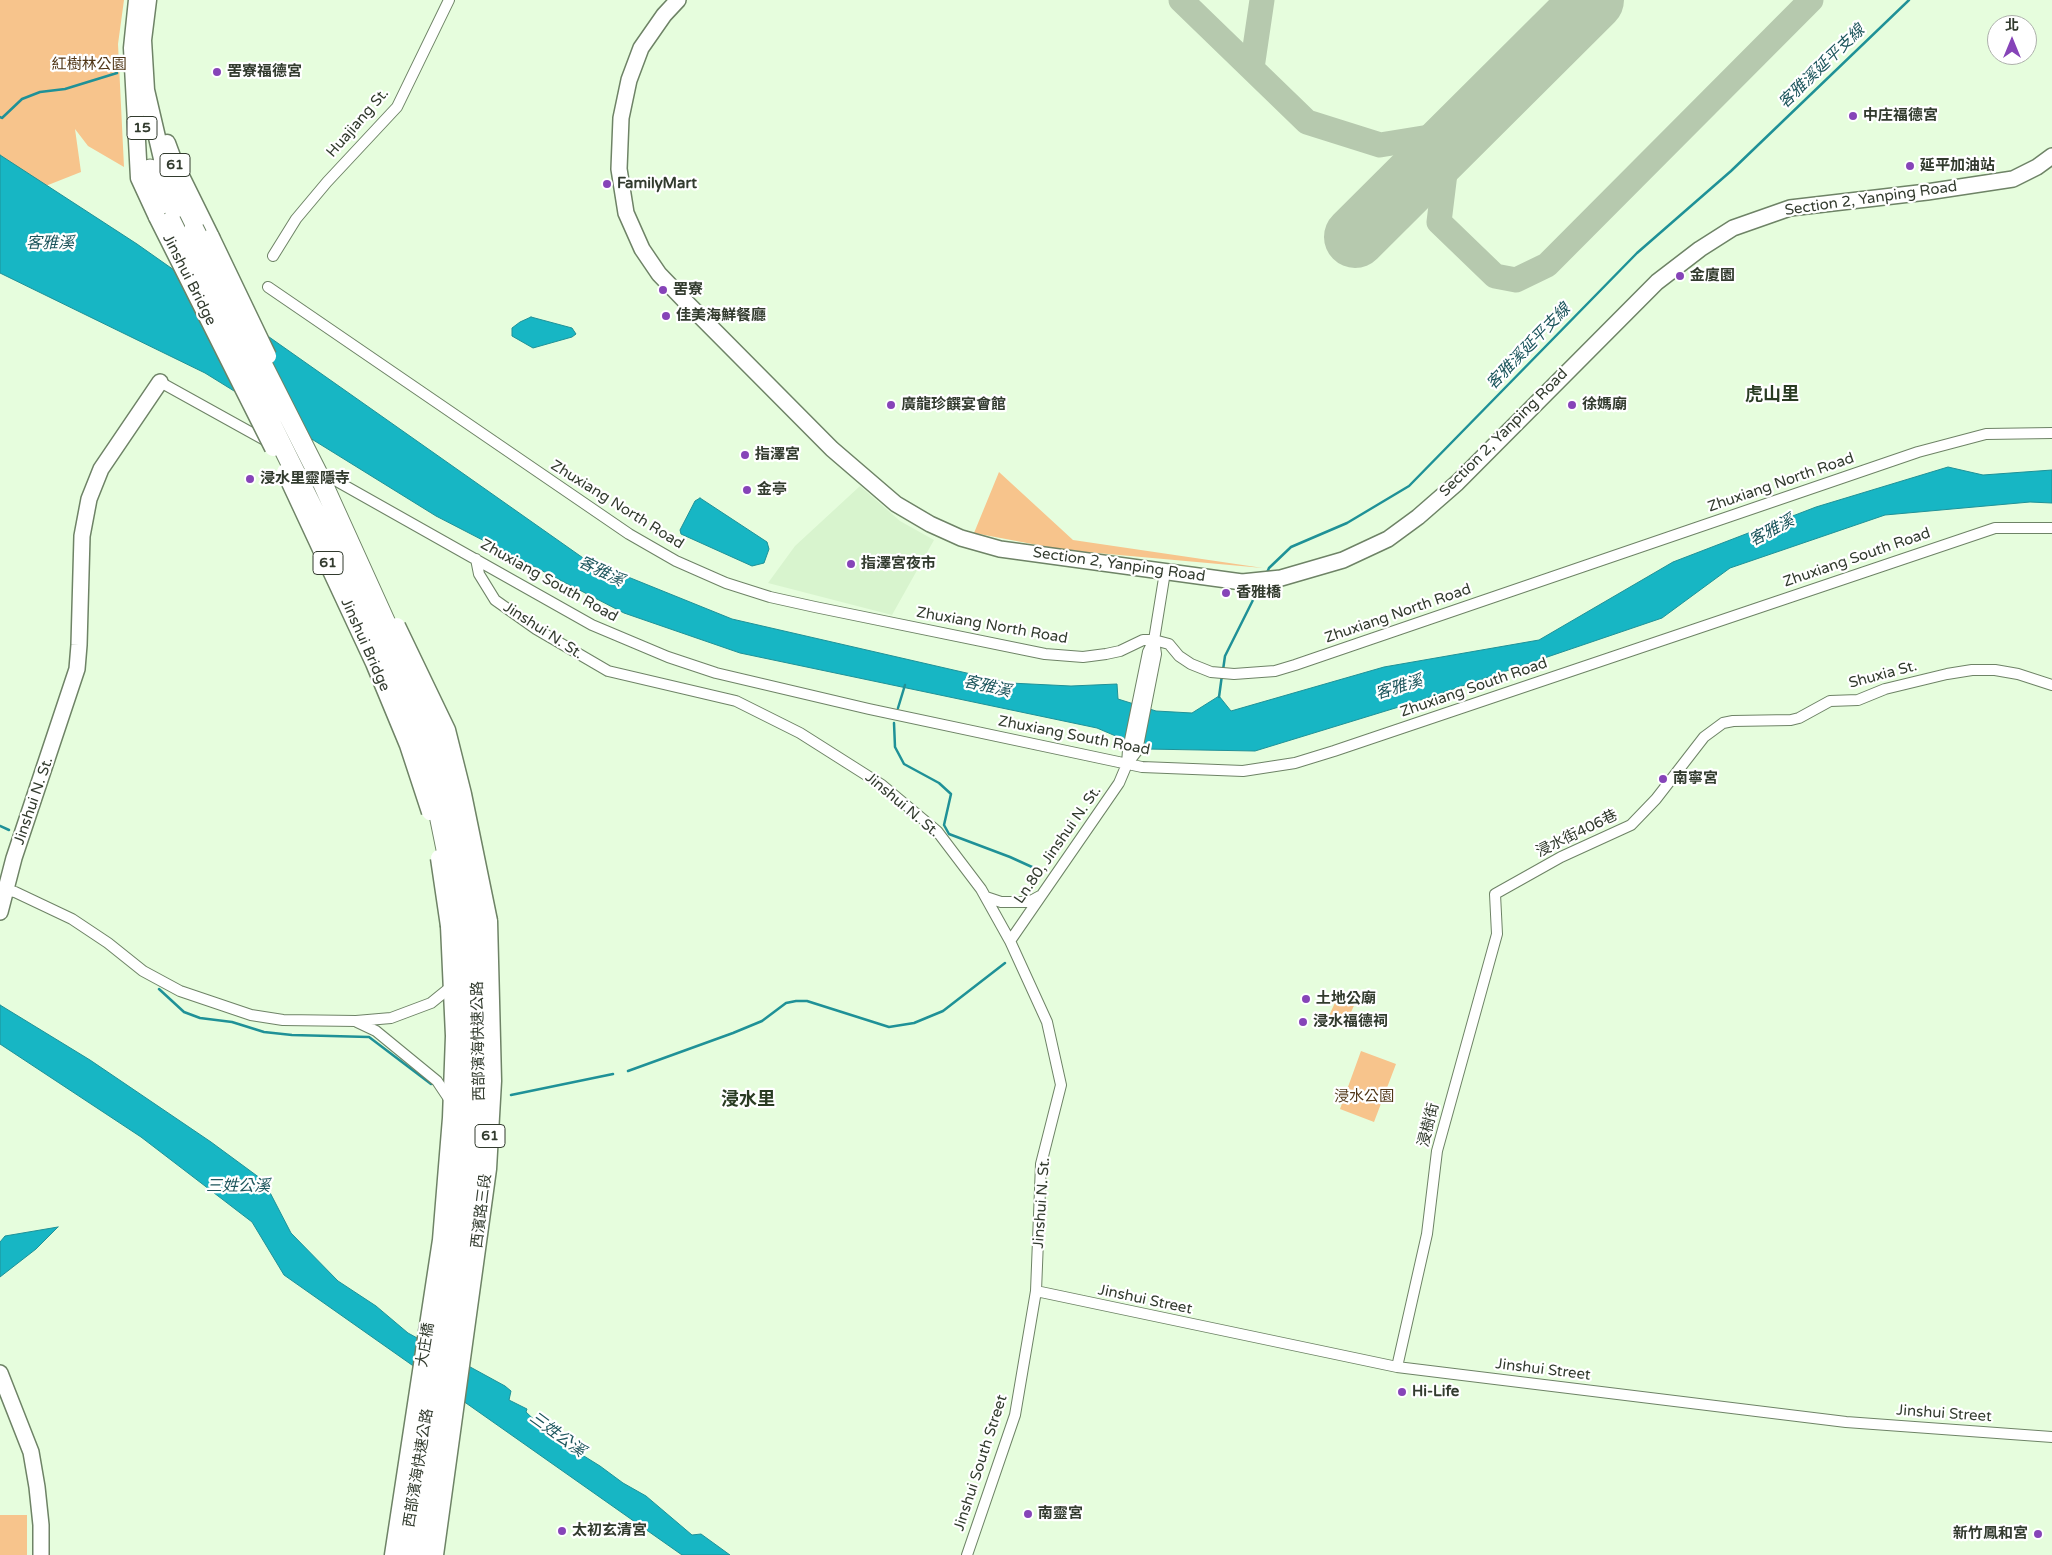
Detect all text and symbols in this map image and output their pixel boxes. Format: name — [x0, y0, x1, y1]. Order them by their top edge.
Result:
north arrow — [1987, 15, 2037, 65]
text: 北 — [2005, 17, 2019, 34]
water label: 客雅溪延平支線 — [1775, 21, 1869, 113]
park label: 紅樹林公園 — [52, 56, 126, 74]
place label: 罟寮福德宮 — [227, 63, 302, 81]
marker: 罟寮福德宮 — [211, 66, 223, 78]
street label: Huajiang St. — [323, 85, 393, 161]
place label: 中庄福德宮 — [1863, 107, 1938, 125]
marker: 中庄福德宮 — [1847, 110, 1859, 122]
road number: 15 — [127, 116, 157, 140]
road number: 61 — [160, 154, 190, 176]
place label: 延平加油站 — [1920, 157, 1995, 175]
marker: 延平加油站 — [1904, 160, 1916, 172]
place label: FamilyMart — [617, 175, 697, 193]
marker: FamilyMart — [601, 178, 613, 190]
street label: Section 2, Yanping Road — [1784, 178, 1958, 220]
street label: Jinshui Bridge — [158, 231, 220, 329]
water label: 客雅溪 — [26, 234, 74, 254]
place label: 金廈園 — [1690, 267, 1735, 285]
marker: 金廈園 — [1674, 270, 1686, 282]
place label: 罟寮 — [673, 281, 703, 299]
marker: 罟寮 — [657, 284, 669, 296]
water label: 客雅溪延平支線 — [1483, 300, 1575, 394]
place label: 佳美海鮮餐廳 — [676, 307, 766, 325]
marker: 佳美海鮮餐廳 — [660, 310, 672, 322]
street label: Section 2, Yanping Road — [1436, 365, 1572, 501]
district label: 虎山里 — [1745, 384, 1799, 406]
place label: 廣龍珍饌宴會館 — [901, 396, 1006, 414]
place label: 徐媽廟 — [1582, 396, 1627, 414]
marker: 廣龍珍饌宴會館 — [885, 399, 897, 411]
marker: 徐媽廟 — [1566, 399, 1578, 411]
place label: 指澤宮 — [755, 446, 800, 464]
marker: 指澤宮 — [739, 449, 751, 461]
street label: Zhuxiang North Road — [1705, 449, 1857, 517]
street label: Zhuxiang North Road — [547, 457, 687, 553]
place label: 浸水里靈隱寺 — [260, 470, 350, 488]
marker: 浸水里靈隱寺 — [244, 473, 256, 485]
place label: 金亭 — [757, 481, 787, 499]
marker: 金亭 — [741, 484, 753, 496]
water label: 客雅溪 — [1746, 511, 1798, 551]
street label: Zhuxiang South Road — [1781, 524, 1933, 592]
street label: Zhuxiang South Road — [477, 536, 621, 626]
street label: Section 2, Yanping Road — [1032, 544, 1206, 586]
road number: 61 — [313, 552, 343, 574]
water label: 客雅溪 — [575, 553, 627, 591]
place label: 指澤宮夜市 — [861, 555, 936, 573]
marker: 指澤宮夜市 — [845, 558, 857, 570]
street label: Zhuxiang North Road — [1322, 580, 1474, 648]
place label: 香雅橋 — [1236, 584, 1281, 602]
marker: 香雅橋 — [1220, 587, 1232, 599]
street label: Jinshui Bridge — [336, 596, 394, 694]
street label: Jinshui N. St. — [500, 599, 586, 663]
street label: Zhuxiang North Road — [915, 604, 1069, 648]
street label: Zhuxiang South Road — [1398, 654, 1550, 722]
street label: Shuxia St. — [1847, 657, 1919, 693]
water label: 客雅溪 — [961, 672, 1013, 702]
water label: 客雅溪 — [1373, 672, 1425, 704]
street label: Zhuxiang South Road — [997, 712, 1151, 760]
street label: Jinshui N. St. — [11, 755, 57, 847]
street label: Jinshui N. St. — [861, 769, 943, 841]
place label: 南寧宮 — [1673, 770, 1718, 788]
marker: 南寧宮 — [1657, 773, 1669, 785]
street label: Ln.80, Jinshui N. St. — [1011, 783, 1105, 907]
street label: 浸水街406巷 — [1533, 807, 1621, 861]
street label: 西部濱海快速公路 — [469, 981, 489, 1101]
place label: 土地公廟 — [1316, 990, 1376, 1008]
marker: 土地公廟 — [1300, 993, 1312, 1005]
place label: 浸水福德祠 — [1313, 1013, 1388, 1031]
marker: 浸水福德祠 — [1297, 1016, 1309, 1028]
park label: 浸水公園 — [1334, 1088, 1394, 1106]
district label: 浸水里 — [721, 1089, 775, 1111]
street label: 浸樹街 — [1415, 1101, 1443, 1149]
road number: 61 — [475, 1124, 505, 1148]
street label: Jinshui N. St. — [1030, 1157, 1054, 1249]
street label: 西濱路三段 — [468, 1173, 496, 1249]
water label: 三姓公溪 — [206, 1177, 270, 1197]
street label: Jinshui Street — [1096, 1281, 1194, 1319]
street label: 大庄橋 — [414, 1321, 438, 1369]
street label: Jinshui Street — [1494, 1355, 1592, 1385]
place label: Hi-Life — [1412, 1383, 1459, 1401]
marker: Hi-Life — [1396, 1386, 1408, 1398]
street label: Jinshui South Street — [950, 1393, 1012, 1533]
street label: Jinshui Street — [1896, 1402, 1992, 1426]
street label: 西部濱海快速公路 — [401, 1407, 437, 1529]
water label: 三姓公溪 — [525, 1408, 589, 1462]
place label: 南靈宮 — [1038, 1505, 1083, 1523]
marker: 南靈宮 — [1022, 1508, 1034, 1520]
place label: 太初玄清宮 — [572, 1522, 647, 1540]
marker: 太初玄清宮 — [556, 1525, 568, 1537]
place label: 新竹鳳和宮 — [1953, 1525, 2028, 1543]
marker: 新竹鳳和宮 — [2032, 1528, 2044, 1540]

